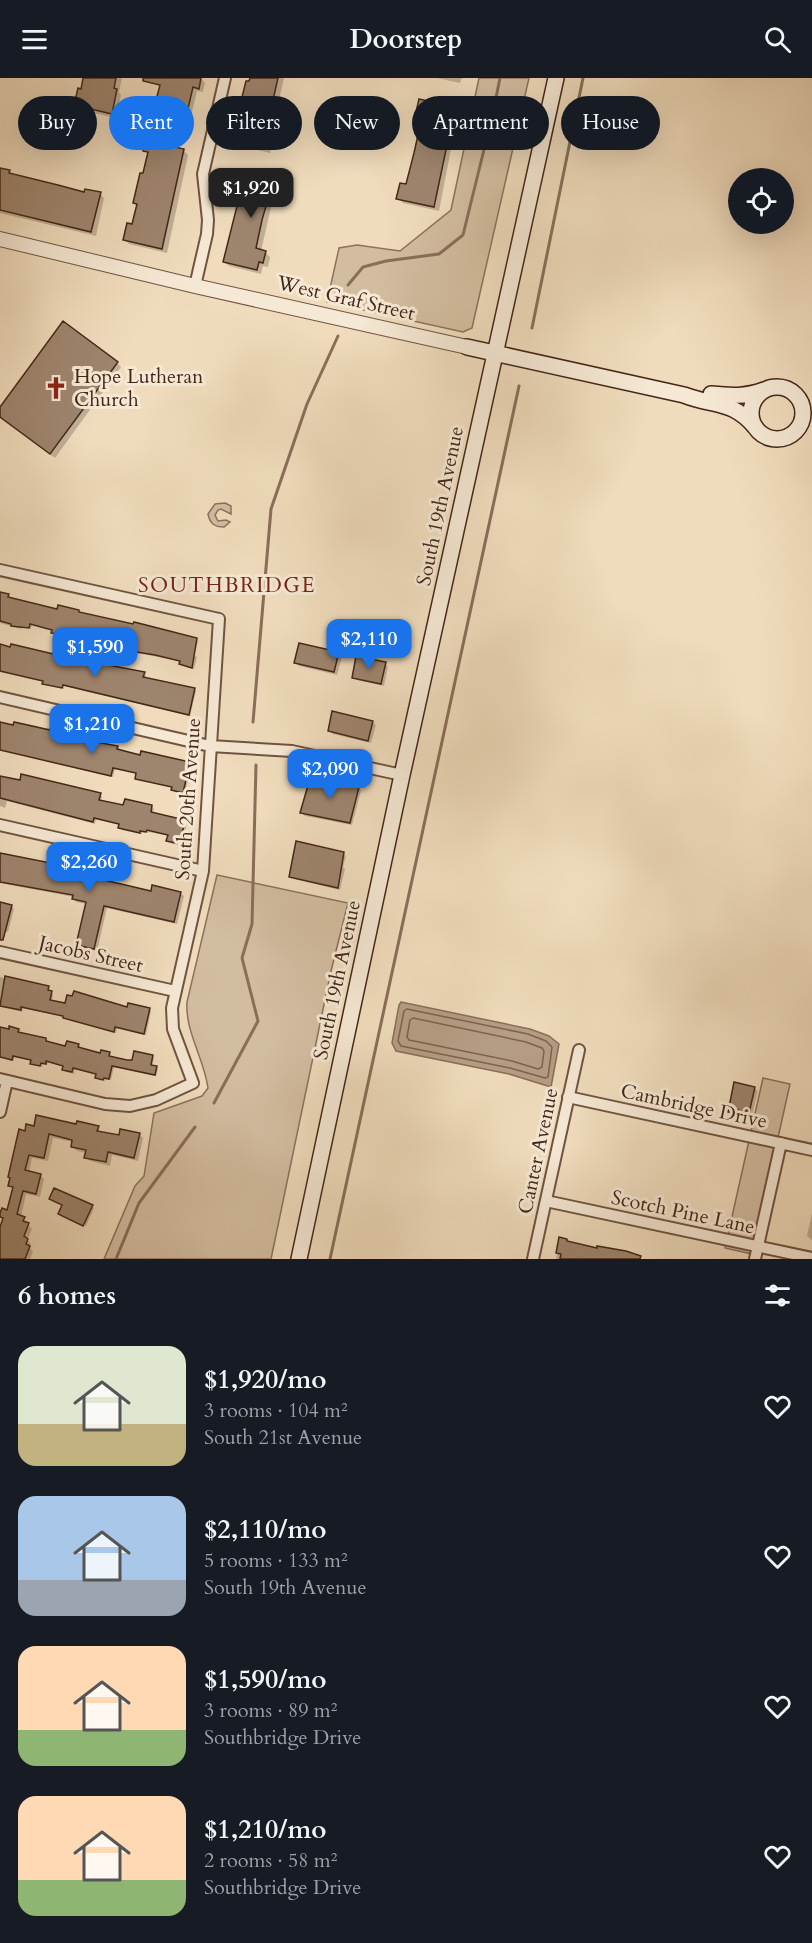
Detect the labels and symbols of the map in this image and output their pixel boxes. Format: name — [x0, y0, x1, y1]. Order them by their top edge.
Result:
pin: $1,920 — [202, 168, 300, 219]
street label: West Graf Street — [273, 269, 418, 327]
place label: Hope Lutheran Church — [74, 363, 204, 413]
church icon: Hope Lutheran Church — [43, 375, 69, 401]
street label: South 19th Avenue — [410, 424, 470, 588]
district label: SOUTHBRIDGE — [138, 571, 316, 600]
pin: $2,110 — [320, 619, 418, 670]
pin: $1,590 — [46, 627, 144, 678]
pin: $1,210 — [43, 704, 141, 755]
street label: South 20th Avenue — [169, 717, 207, 881]
pin: $2,090 — [281, 749, 379, 800]
pin: $2,260 — [40, 842, 138, 893]
street label: South 19th Avenue — [307, 898, 367, 1062]
street label: Jacobs Street — [33, 928, 146, 979]
street label: Cambridge Drive — [618, 1077, 770, 1135]
street label: Canter Avenue — [511, 1085, 565, 1217]
street label: Scotch Pine Lane — [609, 1184, 757, 1240]

